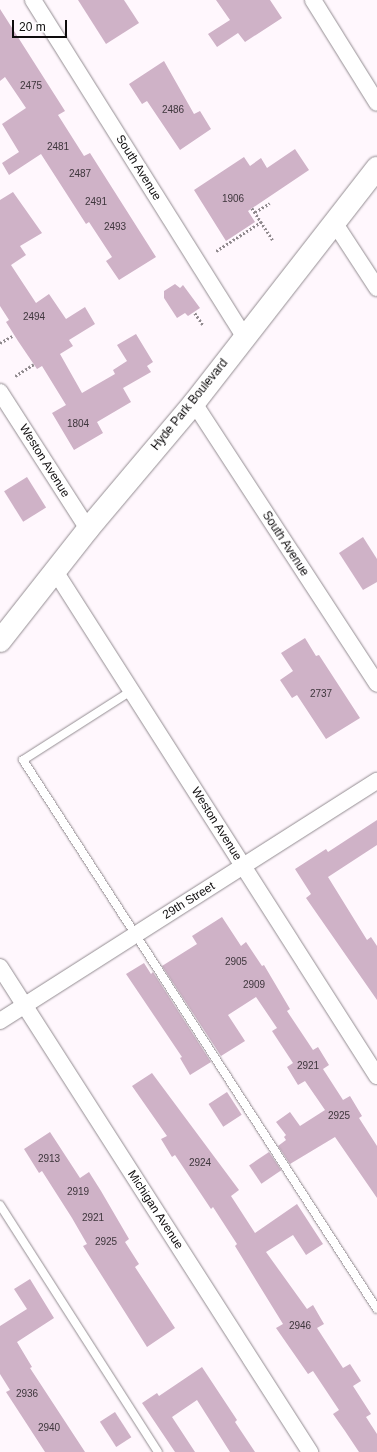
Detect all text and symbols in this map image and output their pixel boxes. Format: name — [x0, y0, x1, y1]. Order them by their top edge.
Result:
scale bar — [14, 12, 69, 38]
text: 20 m — [19, 20, 46, 34]
house number: 2475 — [20, 80, 42, 92]
house number: 2486 — [162, 104, 184, 116]
street label: South Avenue — [112, 132, 164, 204]
house number: 2481 — [47, 141, 69, 153]
house number: 2487 — [69, 168, 91, 180]
house number: 1906 — [222, 193, 244, 205]
house number: 2491 — [85, 196, 107, 208]
house number: 2493 — [104, 221, 126, 233]
house number: 2494 — [23, 311, 45, 323]
street label: Hyde Park Boulevard — [149, 356, 231, 454]
house number: 1804 — [67, 418, 89, 430]
street label: Weston Avenue — [16, 421, 72, 501]
street label: South Avenue — [258, 509, 312, 579]
house number: 2737 — [310, 688, 332, 700]
street label: Weston Avenue — [188, 784, 244, 864]
street label: 29th Street — [160, 879, 218, 923]
house number: 2905 — [225, 956, 247, 968]
house number: 2909 — [243, 979, 265, 991]
house number: 2921 — [297, 1060, 319, 1072]
house number: 2925 — [328, 1110, 350, 1122]
house number: 2913 — [38, 1153, 60, 1165]
house number: 2924 — [189, 1157, 211, 1169]
street label: Michigan Avenue — [124, 1168, 186, 1252]
house number: 2919 — [67, 1186, 89, 1198]
house number: 2921 — [82, 1212, 104, 1224]
house number: 2925 — [95, 1236, 117, 1248]
house number: 2946 — [289, 1320, 311, 1332]
house number: 2936 — [16, 1388, 38, 1400]
house number: 2940 — [38, 1422, 60, 1434]

